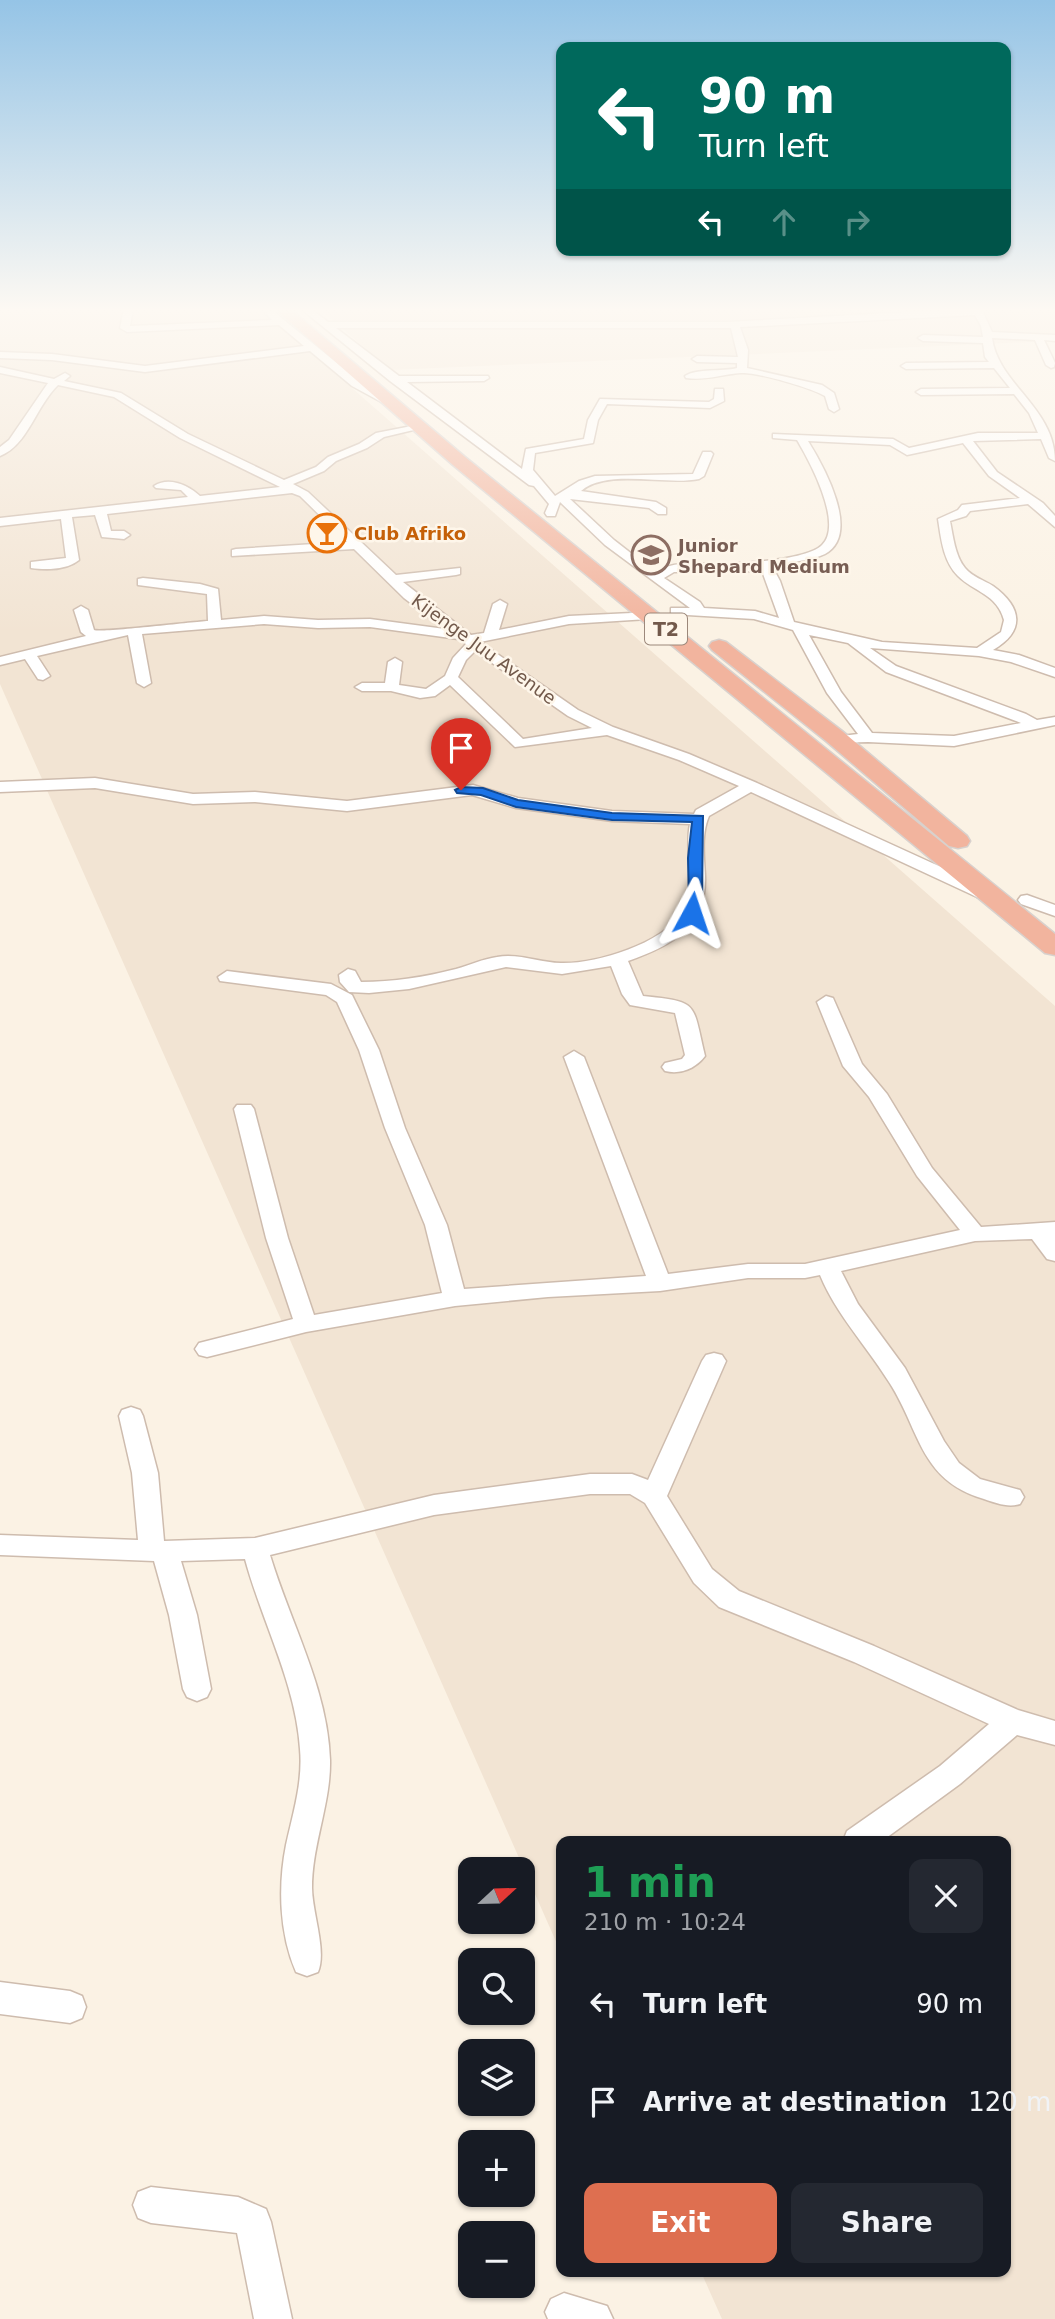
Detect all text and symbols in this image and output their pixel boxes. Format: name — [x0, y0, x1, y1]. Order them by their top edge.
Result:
text: 90 m — [699, 68, 835, 125]
icon: left — [584, 70, 675, 161]
text: Turn left — [699, 127, 829, 165]
icon: left — [692, 203, 730, 241]
icon: ahead — [765, 203, 803, 241]
icon: right — [838, 203, 876, 241]
bar icon: Club Afriko — [306, 512, 348, 554]
place label: Club Afriko — [354, 523, 466, 544]
school or university icon: Junior Shepard Medium — [630, 534, 672, 576]
place label: Junior Shepard Medium — [676, 535, 850, 577]
street label: Kijenge Juu Avenue — [408, 590, 560, 708]
road number: T2 — [645, 614, 687, 644]
pin — [431, 718, 491, 790]
icon: arrive — [442, 729, 480, 767]
position arrow — [655, 876, 729, 950]
north arrow — [458, 1857, 536, 1934]
map controls — [458, 1857, 535, 2298]
text: 1 min — [584, 1858, 716, 1907]
button: close — [909, 1859, 983, 1933]
text: 210 m · 10:24 — [584, 1909, 746, 1935]
button: search — [458, 1948, 535, 2025]
icon: left — [584, 1985, 622, 2023]
text: Turn left — [643, 1989, 767, 2019]
text: 90 m — [916, 1989, 983, 2019]
button: layers — [458, 2039, 535, 2116]
icon: arrive — [584, 2083, 622, 2121]
text: Arrive at destination — [643, 2087, 947, 2117]
text: 120 m — [968, 2087, 1051, 2117]
button: + — [458, 2130, 535, 2207]
button: Exit — [584, 2183, 777, 2263]
button: Share — [791, 2183, 983, 2263]
button: − — [458, 2221, 535, 2298]

